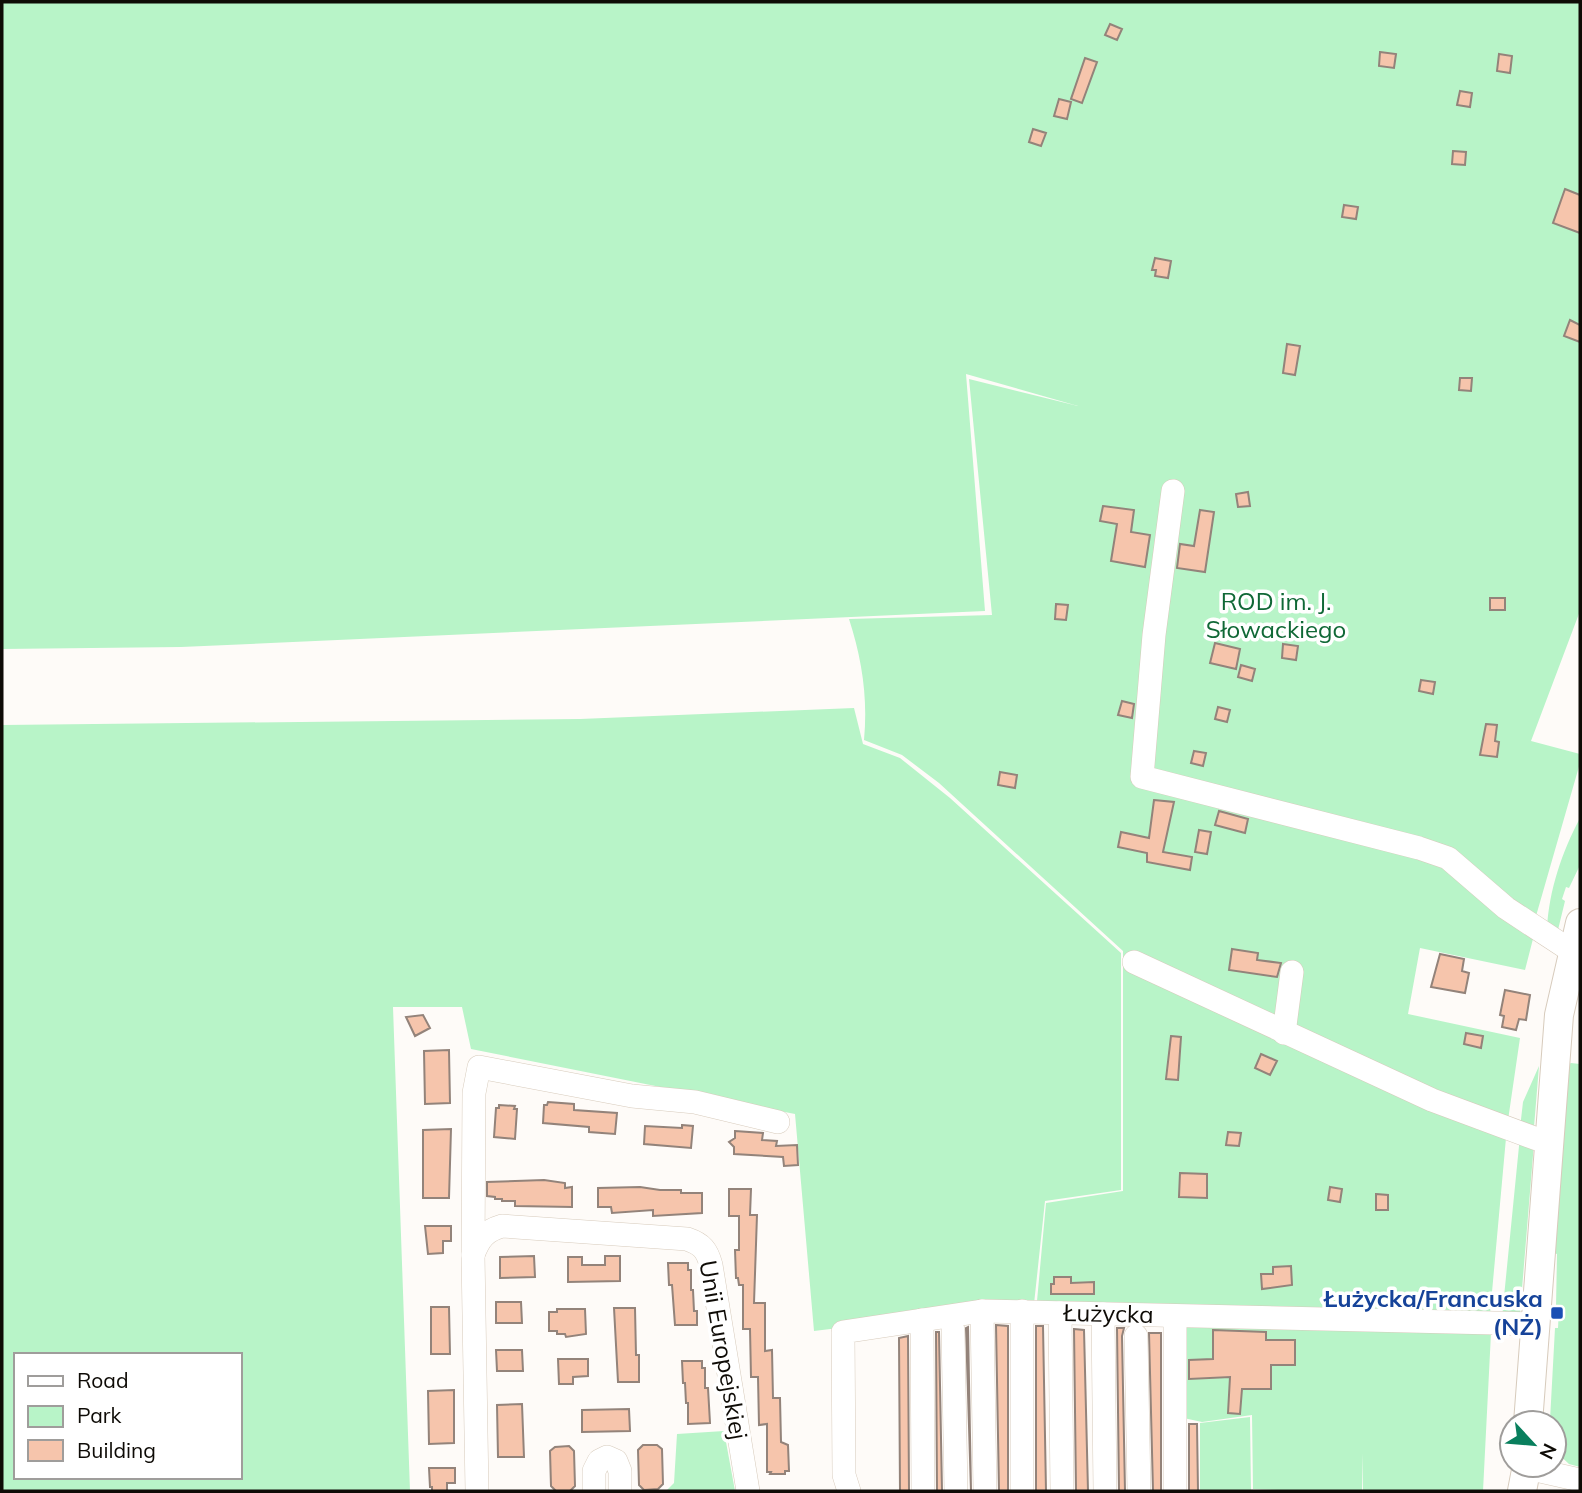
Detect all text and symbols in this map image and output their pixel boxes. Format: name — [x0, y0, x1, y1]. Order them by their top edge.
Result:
park label: ROD im. J. Słowackiego — [1206, 586, 1346, 644]
street label: Unii Europejskiej — [693, 1258, 755, 1442]
place label: Łużycka/Francuska (NŻ) — [1323, 1283, 1543, 1341]
street label: Łużycka — [1062, 1297, 1154, 1329]
marker: Łużycka/Francuska (NŻ) — [1549, 1305, 1565, 1321]
legend — [14, 1353, 242, 1479]
text: Road — [77, 1367, 128, 1393]
text: Park — [77, 1402, 121, 1428]
north arrow — [1498, 1409, 1568, 1479]
text: Building — [77, 1437, 156, 1463]
text: N — [1534, 1440, 1562, 1463]

